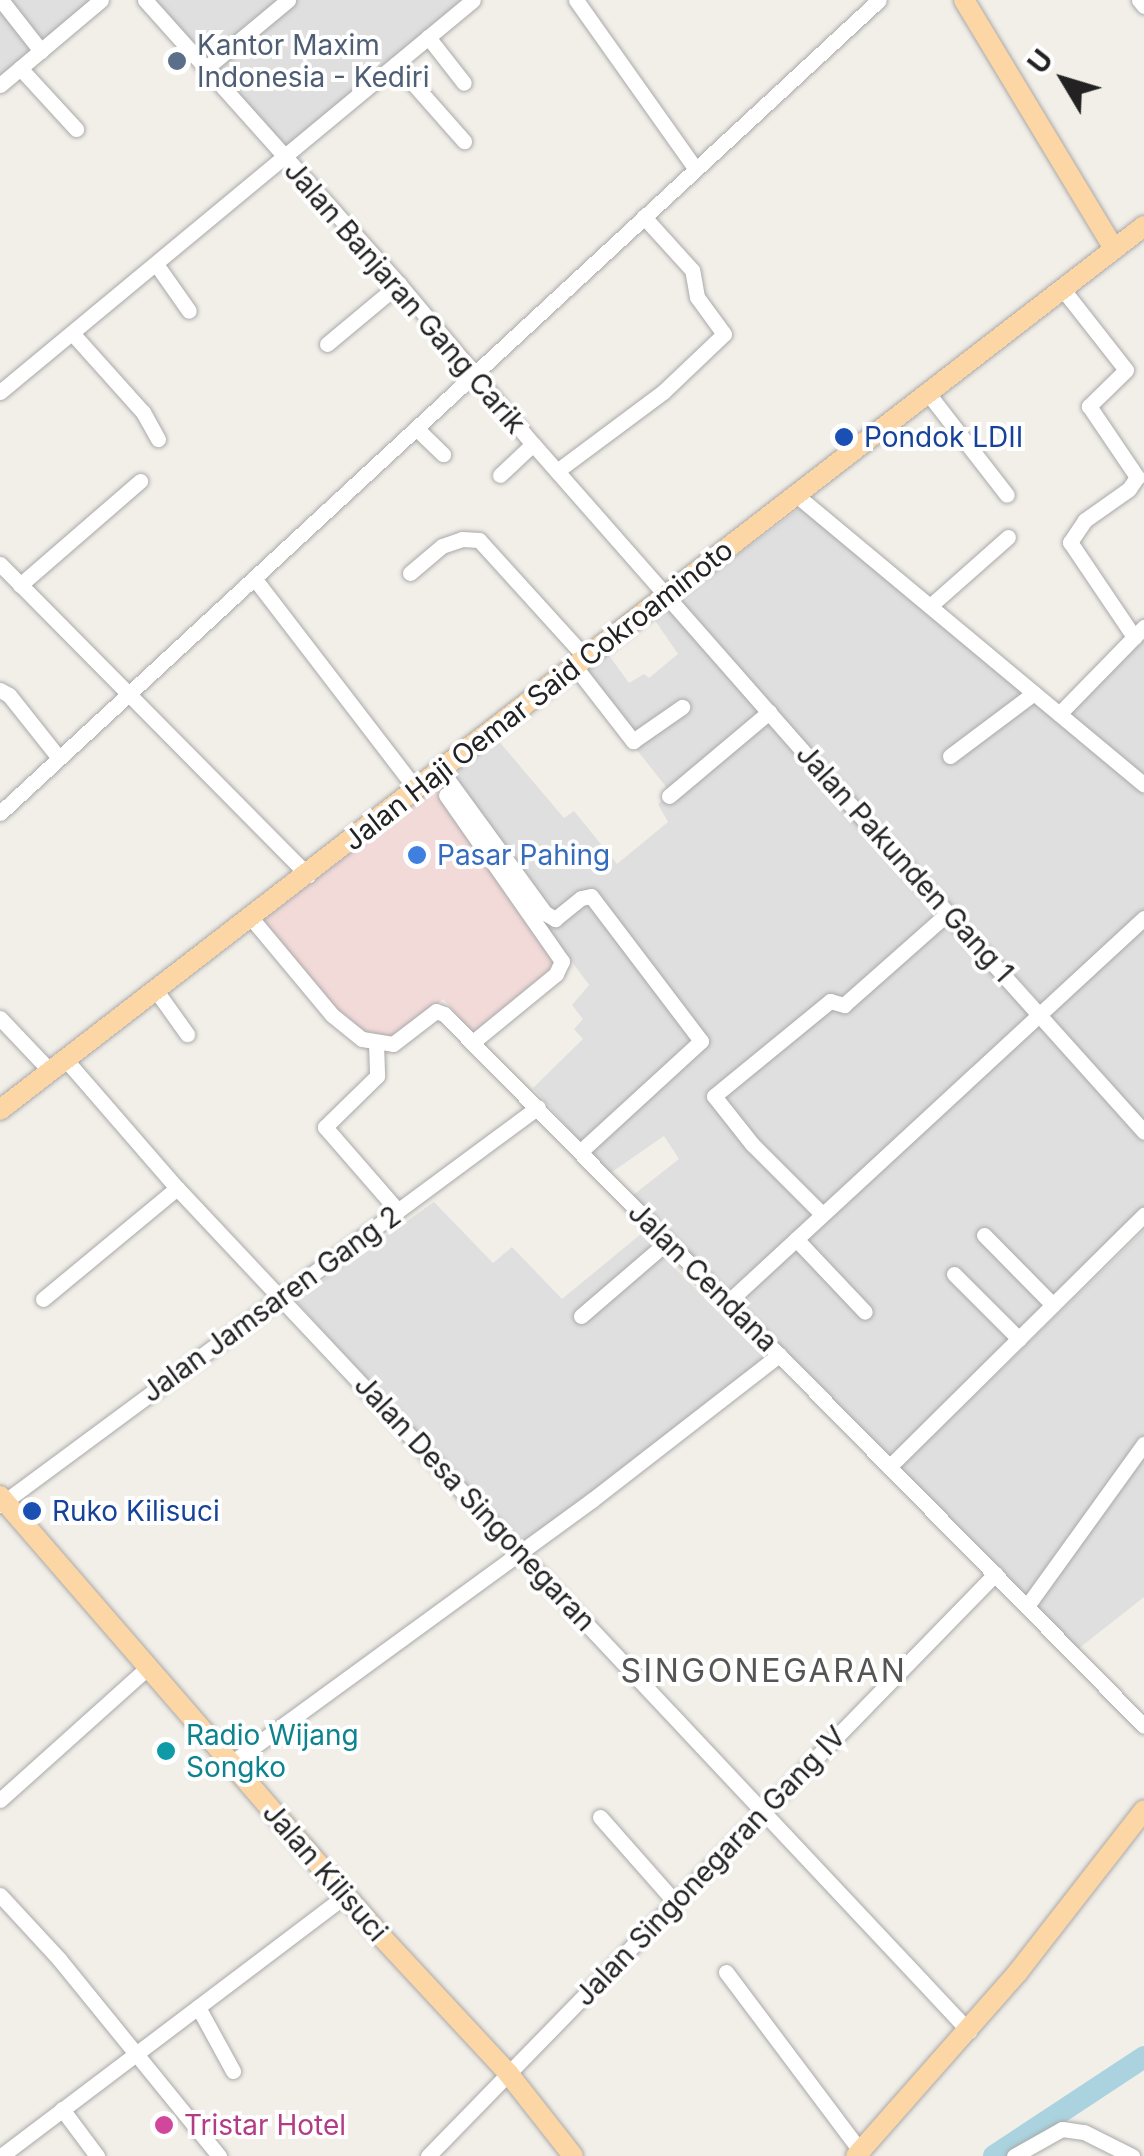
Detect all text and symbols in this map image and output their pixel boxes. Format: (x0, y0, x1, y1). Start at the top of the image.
place label: Kantor Maxim Indonesia - Kediri (197, 28, 429, 94)
north arrow (1014, 30, 1114, 130)
text: U (1021, 43, 1060, 80)
marker: Kantor Maxim Indonesia - Kediri (166, 50, 188, 72)
street label: Jalan Banjaran Gang Carik (278, 154, 532, 440)
place label: Pondok LDII (864, 420, 1023, 454)
marker: Pondok LDII (833, 426, 855, 448)
street label: Jalan Haji Oemar Said Cokroaminoto (337, 533, 739, 857)
street label: Jalan Pakunden Gang 1 (789, 737, 1021, 989)
place label: Pasar Pahing (437, 838, 610, 872)
marker: Pasar Pahing (406, 844, 428, 866)
street label: Jalan Cendana (621, 1195, 785, 1359)
street label: Jalan Jamsaren Gang 2 (135, 1199, 407, 1409)
street label: Jalan Desa Singonegaran (348, 1368, 602, 1638)
place label: Ruko Kilisuci (52, 1494, 220, 1528)
marker: Ruko Kilisuci (21, 1500, 43, 1522)
district label: SINGONEGARAN (621, 1652, 907, 1690)
place label: Radio Wijang Songko (186, 1718, 359, 1784)
street label: Jalan Singonegaran Gang IV (568, 1719, 852, 2013)
marker: Radio Wijang Songko (155, 1740, 177, 1762)
street label: Jalan Kilisuci (256, 1796, 394, 1948)
place label: Tristar Hotel (184, 2108, 346, 2142)
marker: Tristar Hotel (153, 2114, 175, 2136)

